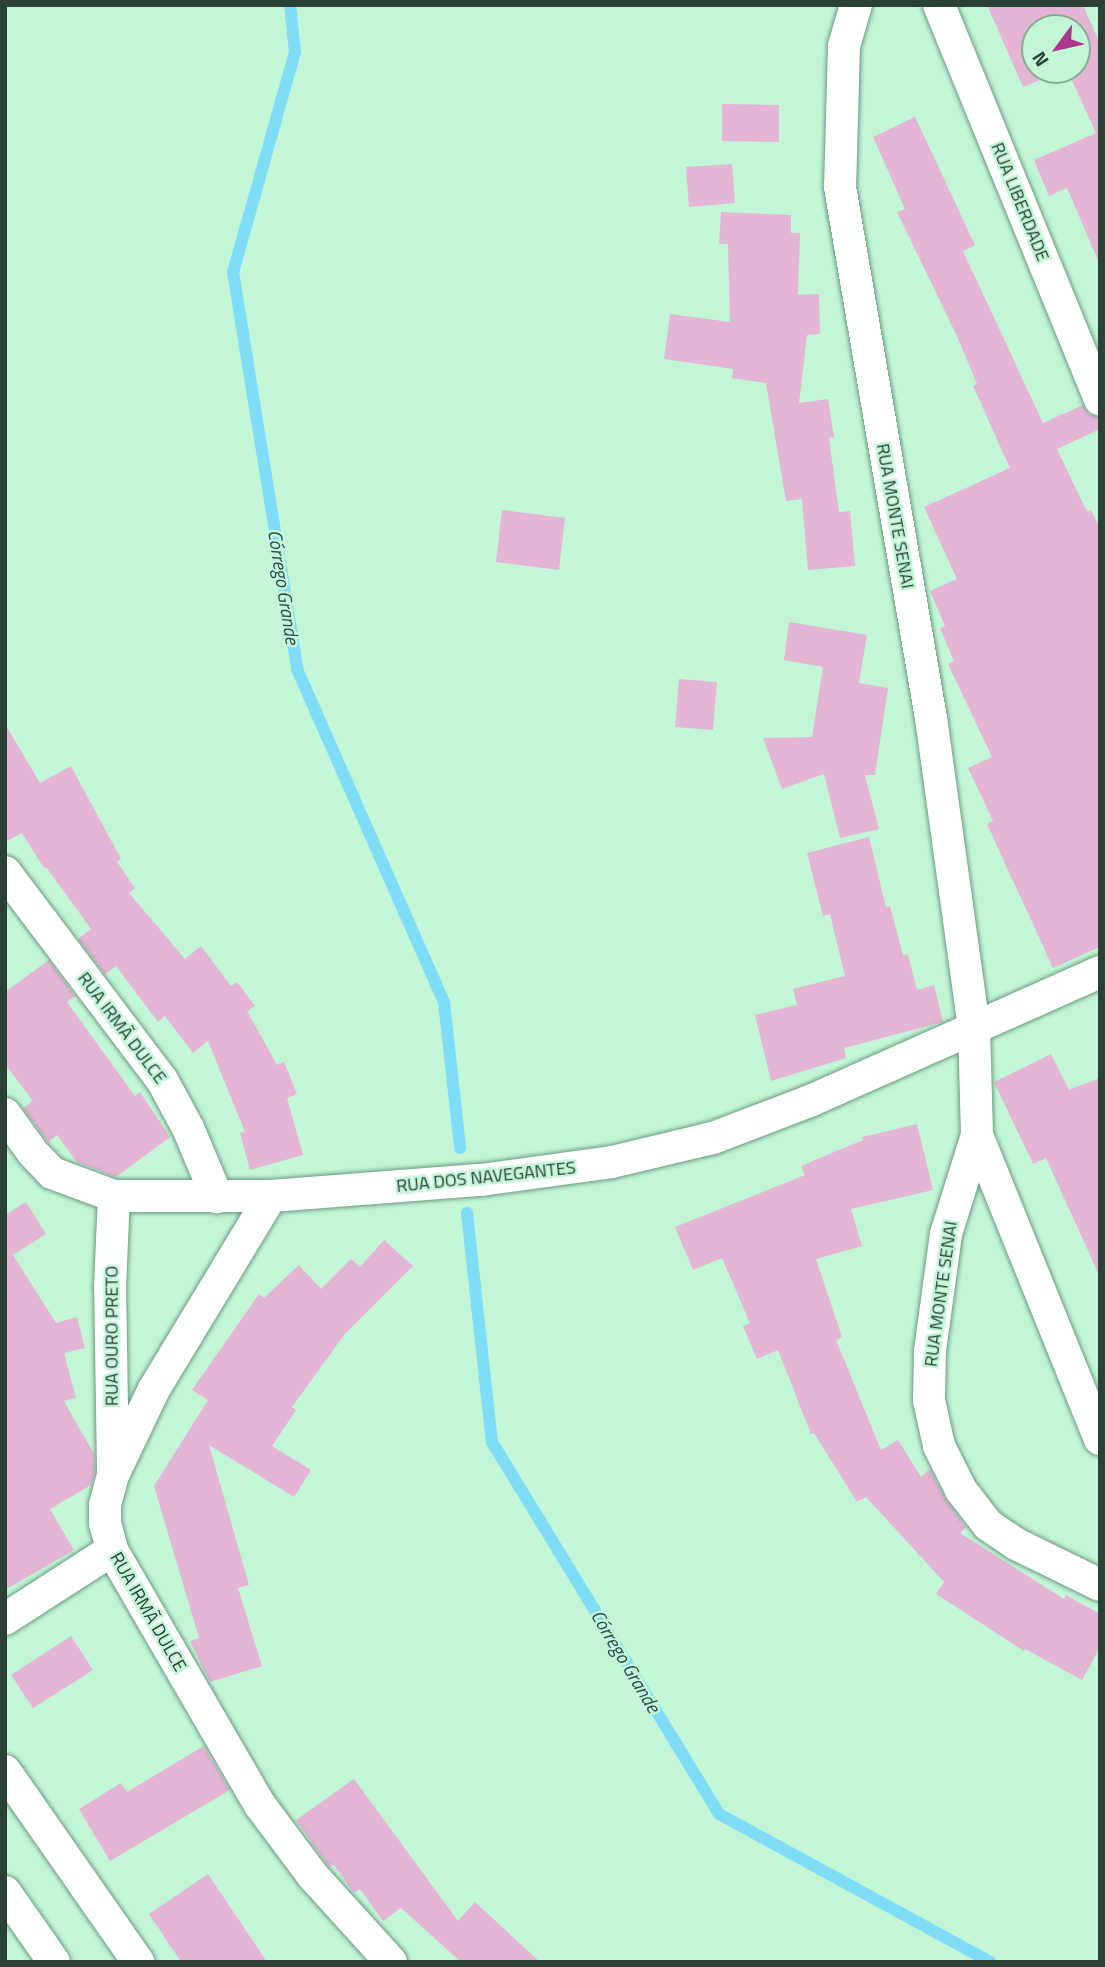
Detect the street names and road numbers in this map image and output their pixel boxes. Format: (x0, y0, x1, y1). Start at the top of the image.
street label: RUA LIBERDADE (986, 140, 1054, 264)
street label: RUA MONTE SENAI (872, 442, 918, 590)
street label: RUA IRMÃ DULCE (73, 968, 171, 1088)
street label: RUA DOS NAVEGANTES (395, 1157, 577, 1197)
street label: RUA MONTE SENAI (920, 1220, 962, 1368)
street label: RUA OURO PRETO (101, 1266, 123, 1406)
street label: RUA IRMÃ DULCE (105, 1549, 191, 1675)

